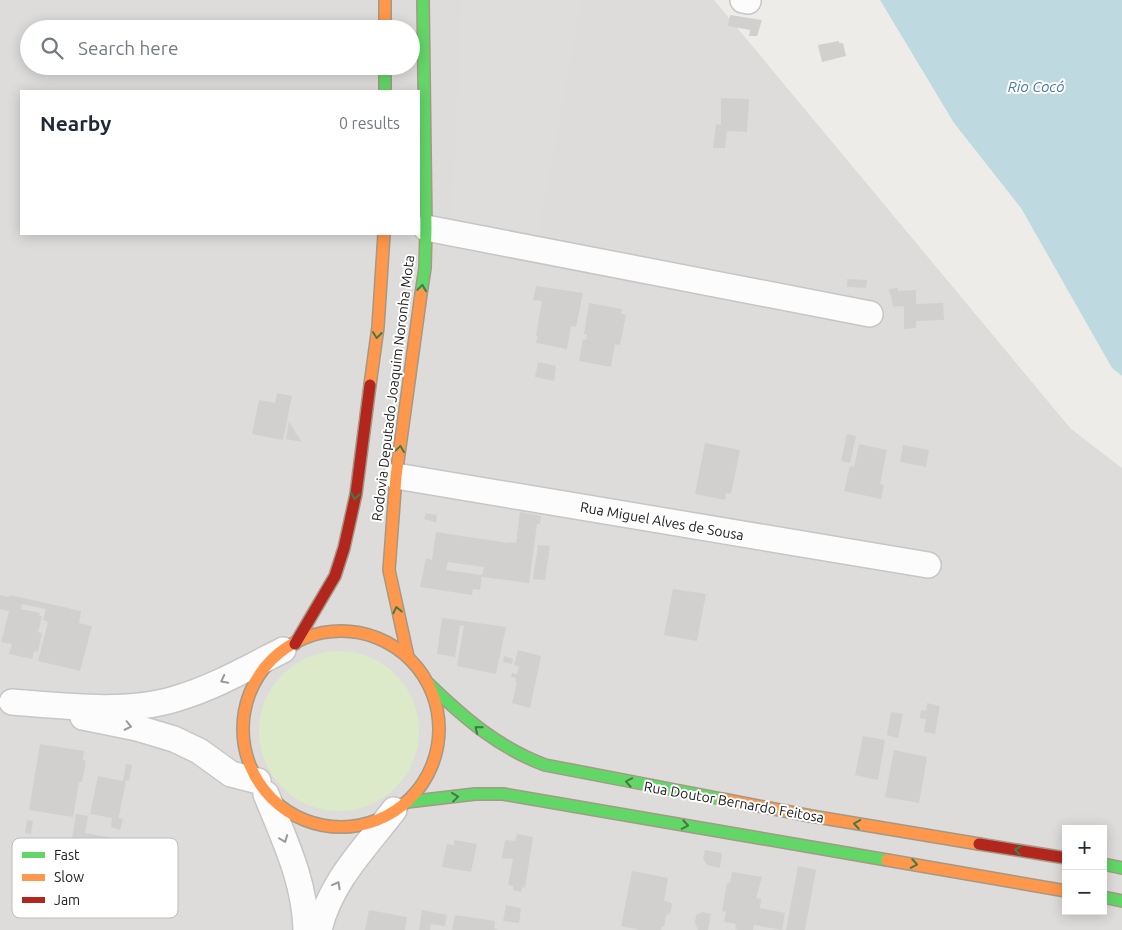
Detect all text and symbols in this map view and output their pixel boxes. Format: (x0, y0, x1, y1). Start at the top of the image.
search box (20, 20, 420, 75)
icon: search (38, 34, 66, 62)
text: Search here (78, 37, 178, 59)
water label: Rio Cocó (1008, 78, 1064, 95)
text: Nearby (40, 111, 111, 135)
text: 0 results (339, 114, 400, 132)
street label: Rodovia Deputado Joaquim Noronha Mota (369, 254, 417, 522)
one-way arrow (416, 283, 427, 291)
one-way arrow (372, 331, 383, 339)
one-way arrow (394, 444, 405, 452)
one-way arrow (351, 491, 361, 500)
street label: Rua Miguel Alves de Sousa (579, 499, 745, 543)
one-way arrow (392, 605, 403, 614)
one-way arrow (220, 674, 229, 684)
one-way arrow (124, 721, 133, 731)
one-way arrow (474, 725, 483, 734)
one-way arrow (624, 777, 633, 788)
street label: Rua Doutor Bernardo Feitosa (643, 778, 825, 826)
one-way arrow (451, 792, 459, 803)
one-way arrow (680, 819, 689, 829)
one-way arrow (853, 819, 862, 829)
map controls (1062, 825, 1107, 915)
button: + (1062, 825, 1107, 870)
one-way arrow (278, 835, 288, 843)
legend (12, 838, 178, 918)
one-way arrow (1013, 846, 1022, 856)
text: Fast (54, 847, 80, 863)
one-way arrow (909, 859, 918, 869)
text: Slow (54, 869, 84, 885)
button: − (1062, 870, 1107, 915)
one-way arrow (331, 881, 341, 890)
text: Jam (54, 892, 80, 908)

